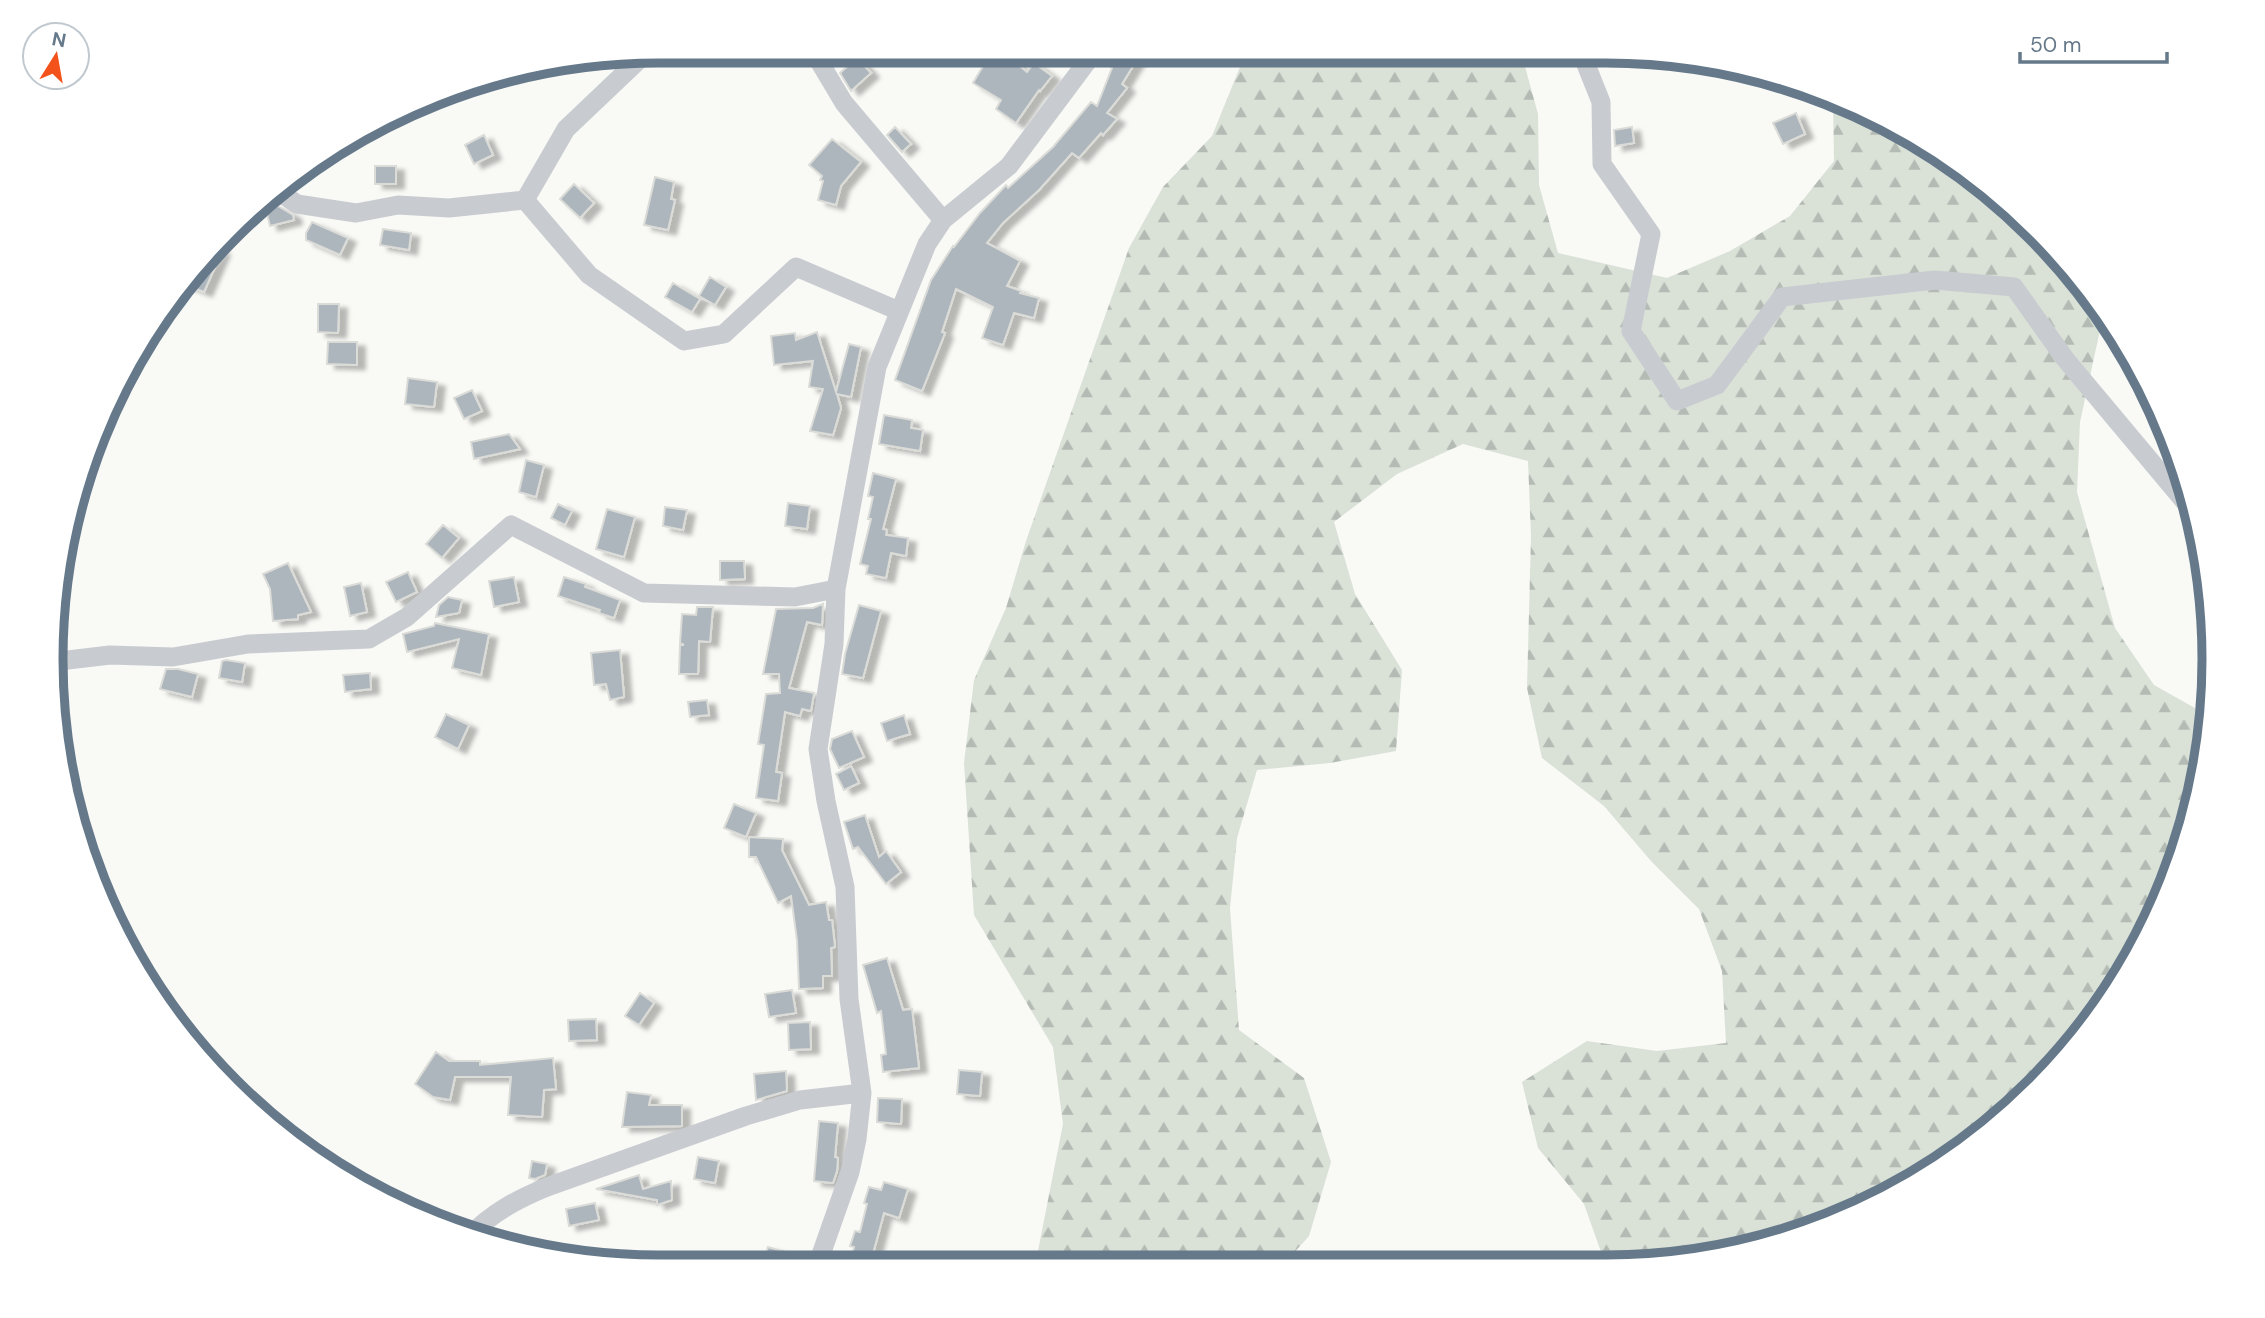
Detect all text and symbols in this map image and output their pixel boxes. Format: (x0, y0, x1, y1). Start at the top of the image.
north arrow (21, 21, 91, 91)
scale bar (2020, 21, 2167, 65)
text: N (50, 26, 68, 53)
text: 50 m (2030, 31, 2081, 59)

